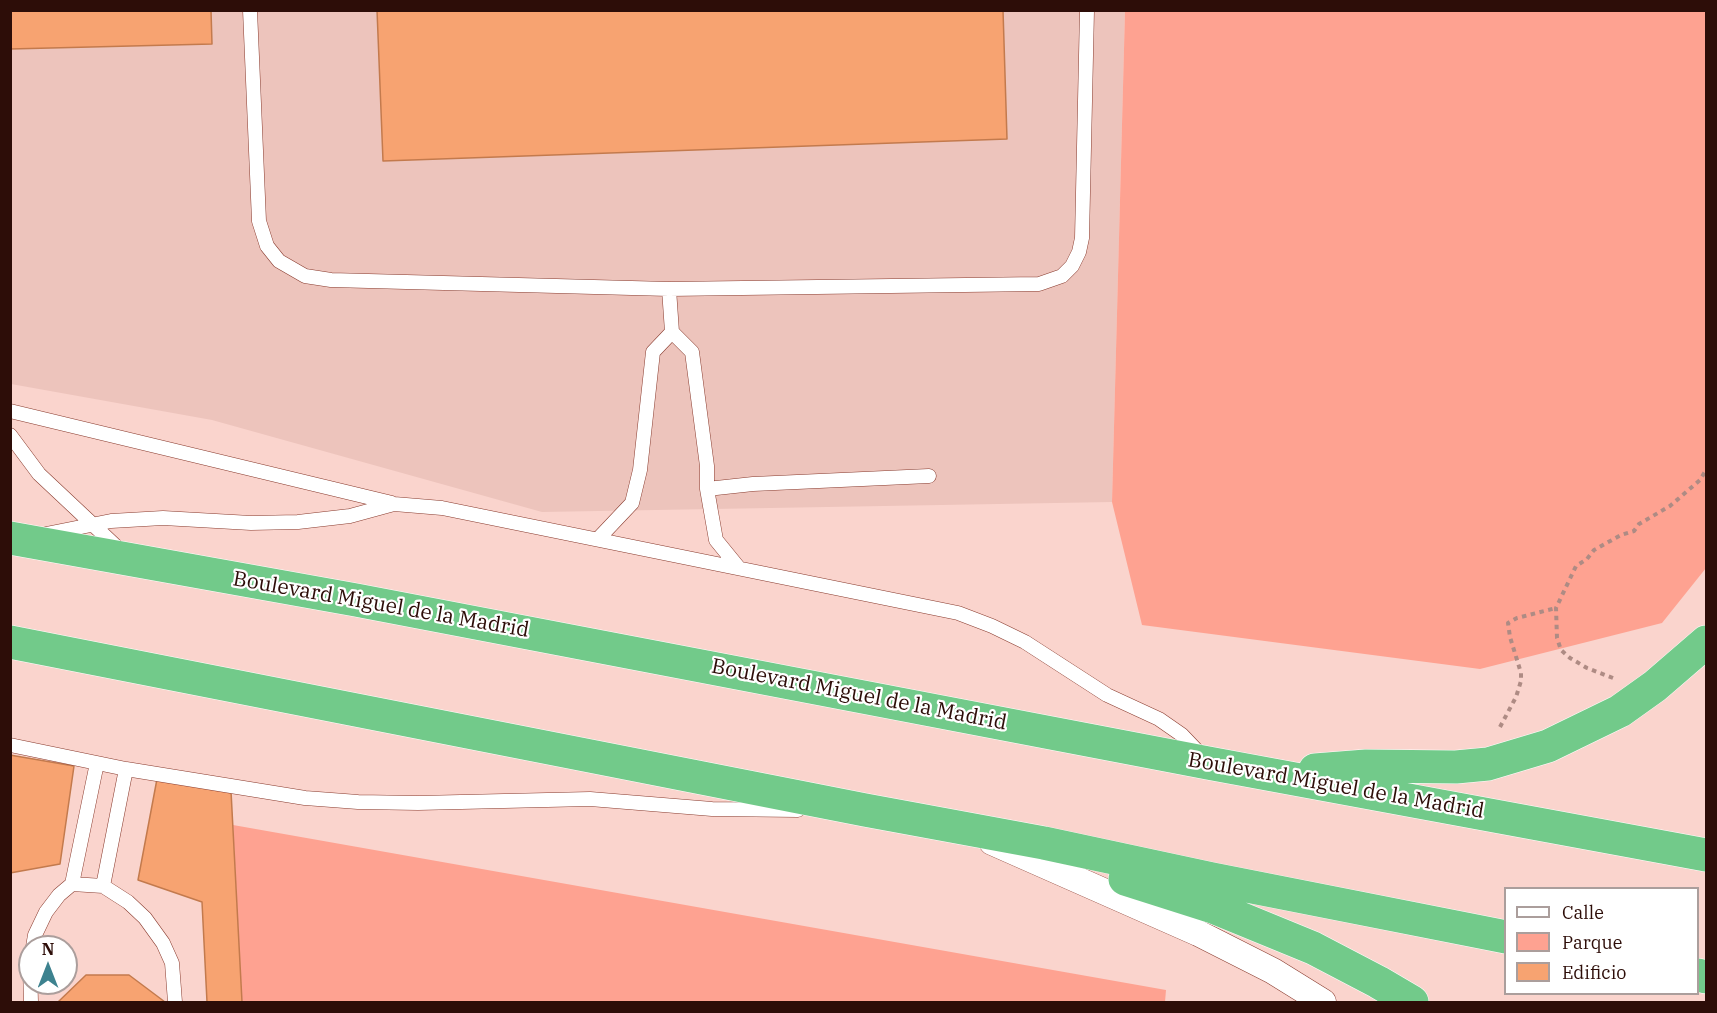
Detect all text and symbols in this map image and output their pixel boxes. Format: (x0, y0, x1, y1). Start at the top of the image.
street label: Boulevard Miguel de la Madrid (231, 567, 531, 643)
street label: Boulevard Miguel de la Madrid (709, 654, 1009, 736)
street label: Boulevard Miguel de la Madrid (1186, 748, 1486, 824)
legend (1504, 887, 1699, 995)
text: Calle (1562, 901, 1604, 924)
text: Parque (1562, 931, 1622, 954)
north arrow (18, 935, 78, 995)
text: N (42, 939, 54, 959)
text: Edificio (1562, 961, 1626, 984)

